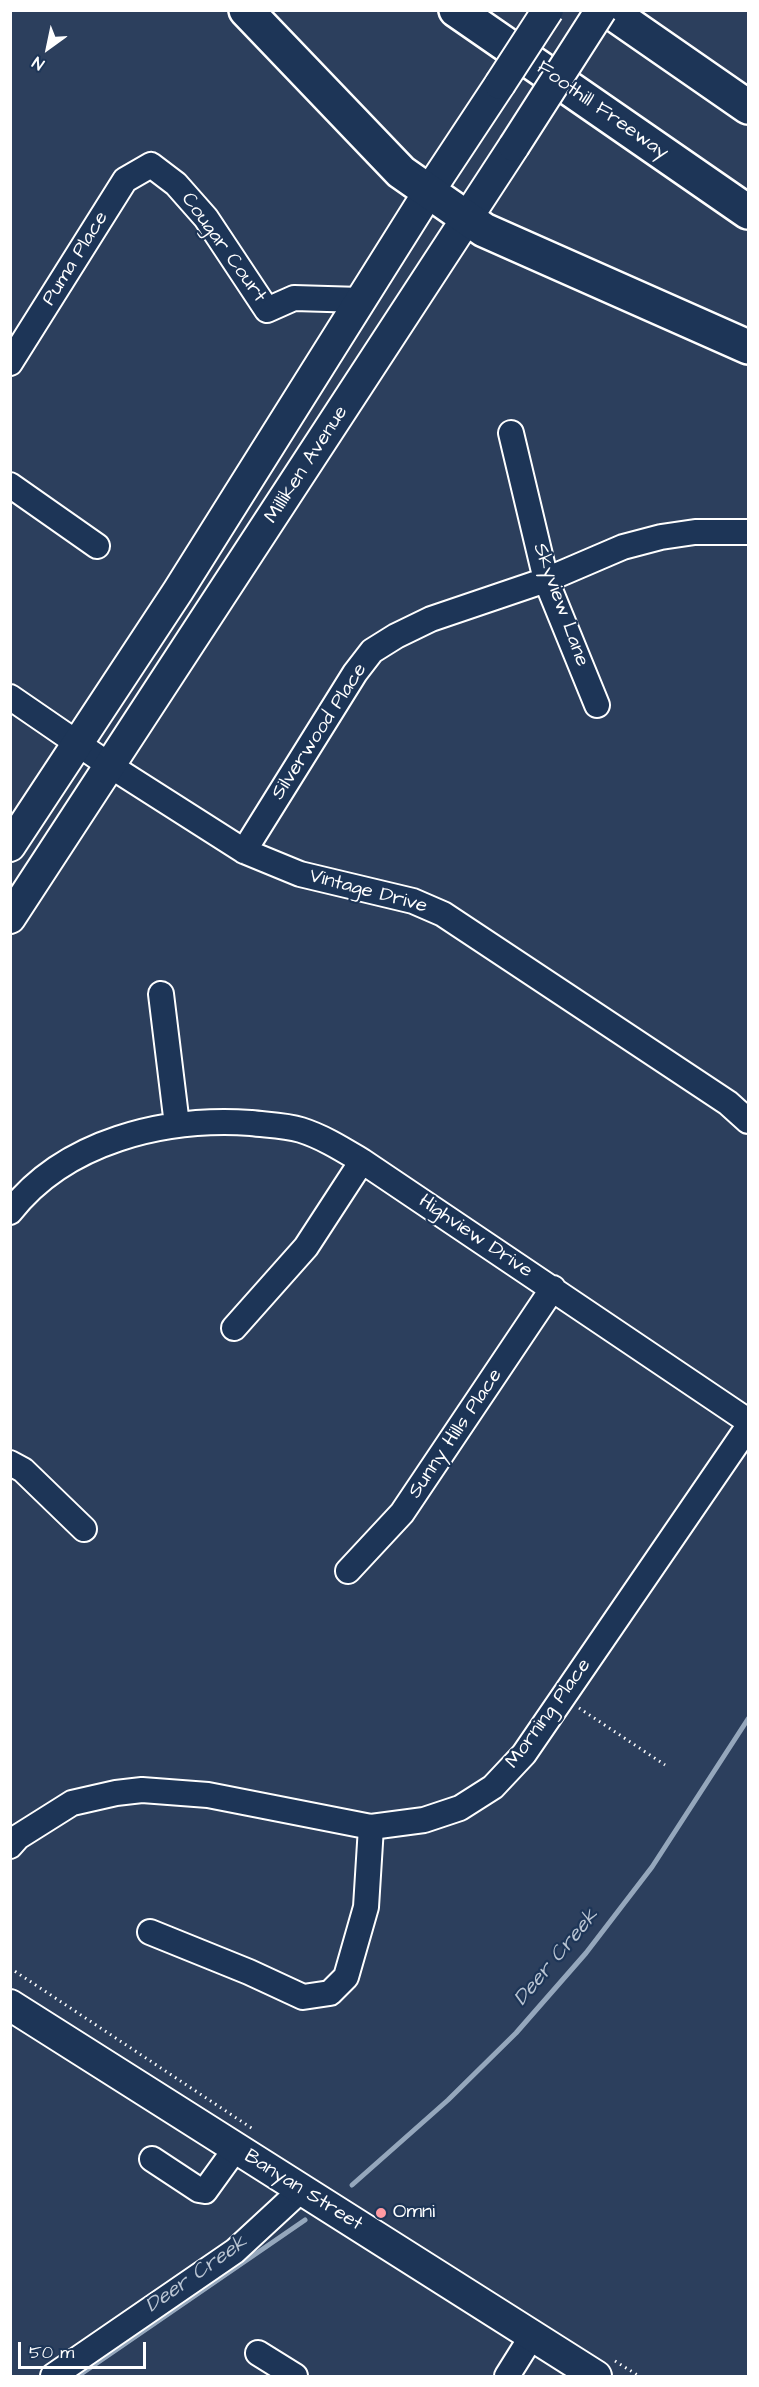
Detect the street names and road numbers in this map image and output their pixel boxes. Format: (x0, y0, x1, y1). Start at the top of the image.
street label: Foothill Freeway (531, 57, 673, 165)
street label: Cougar Court (175, 188, 271, 308)
street label: Puma Place (38, 208, 114, 310)
street label: Milliken Avenue (260, 402, 354, 528)
street label: Skyview Lane (527, 540, 593, 670)
street label: Silverwood Place (267, 659, 373, 805)
street label: Vintage Drive (306, 865, 430, 919)
street label: Highview Drive (414, 1190, 536, 1284)
street label: Sunny Hills Place (404, 1365, 508, 1503)
street label: Morning Place (501, 1654, 597, 1774)
street label: Banyan Street (239, 2145, 367, 2237)

